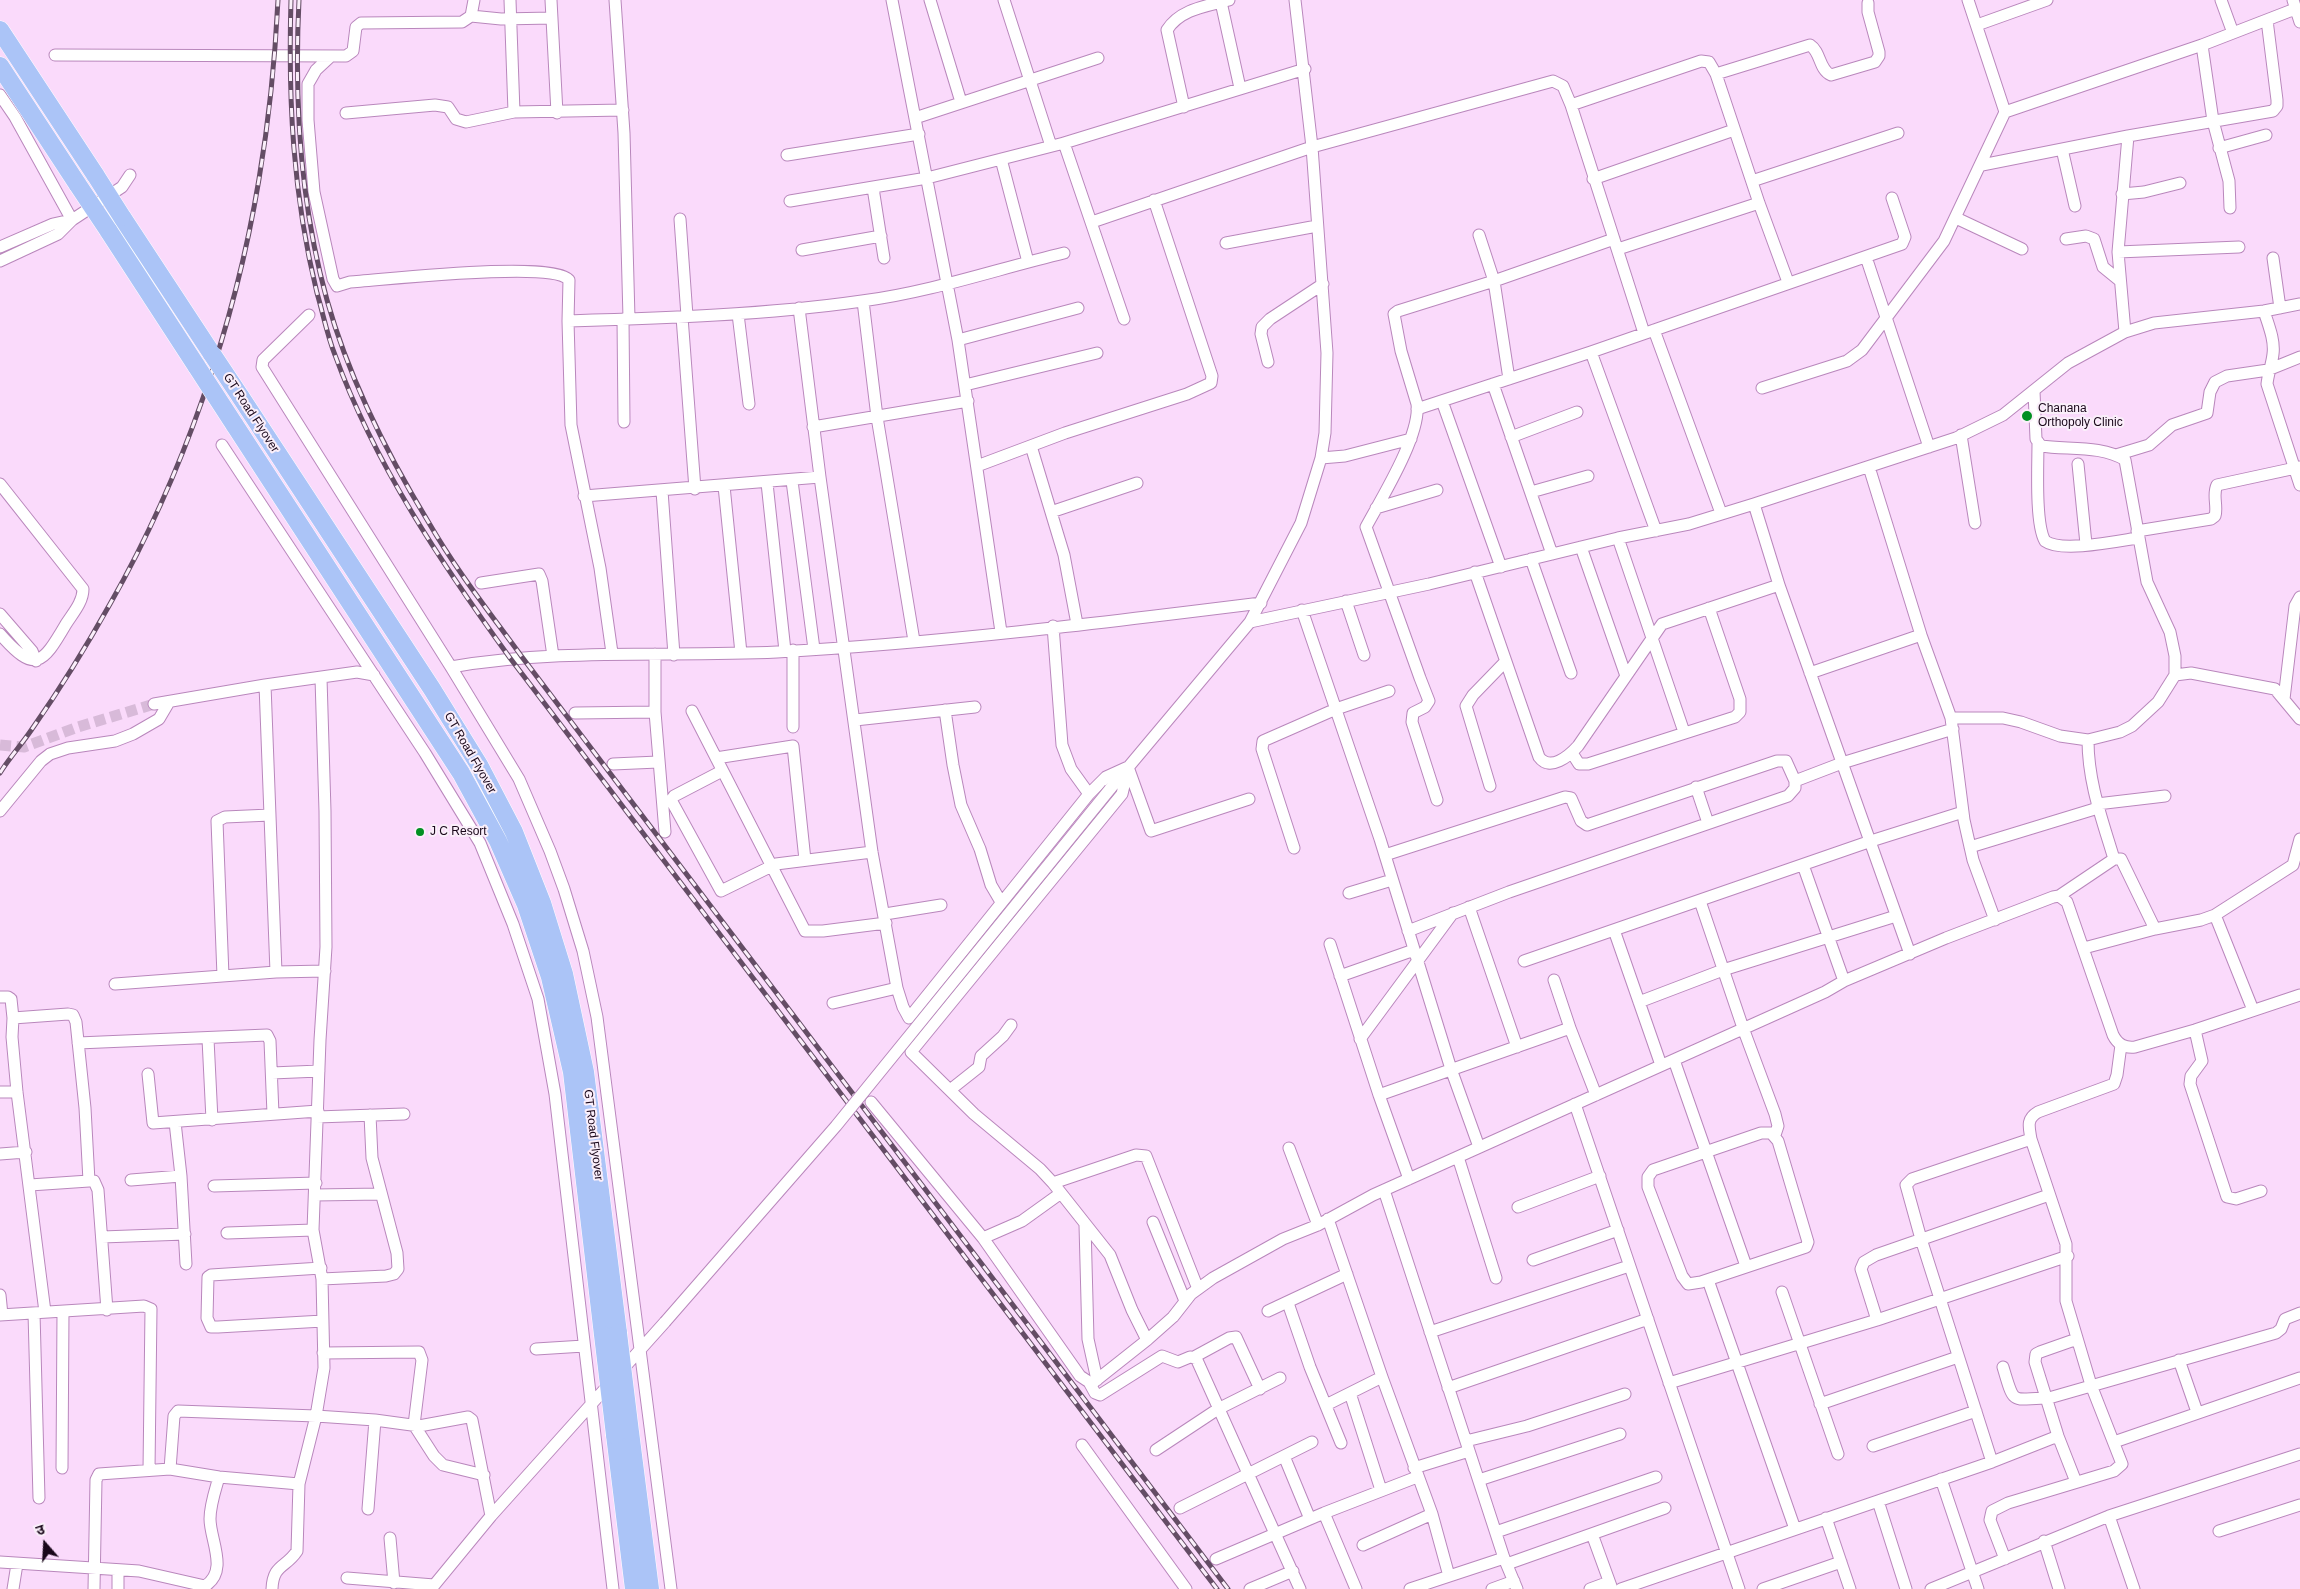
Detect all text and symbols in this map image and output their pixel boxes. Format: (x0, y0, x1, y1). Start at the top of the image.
street label: GT Road Flyover (220, 371, 282, 455)
place label: Chanana Orthopoly Clinic (2038, 402, 2123, 430)
marker: Chanana Orthopoly Clinic (2020, 409, 2034, 423)
street label: GT Road Flyover (441, 710, 499, 796)
place label: J C Resort (430, 825, 487, 839)
marker: J C Resort (414, 826, 426, 838)
street label: GT Road Flyover (580, 1089, 606, 1181)
north arrow (20, 1519, 70, 1569)
text: उ (34, 1521, 47, 1539)

